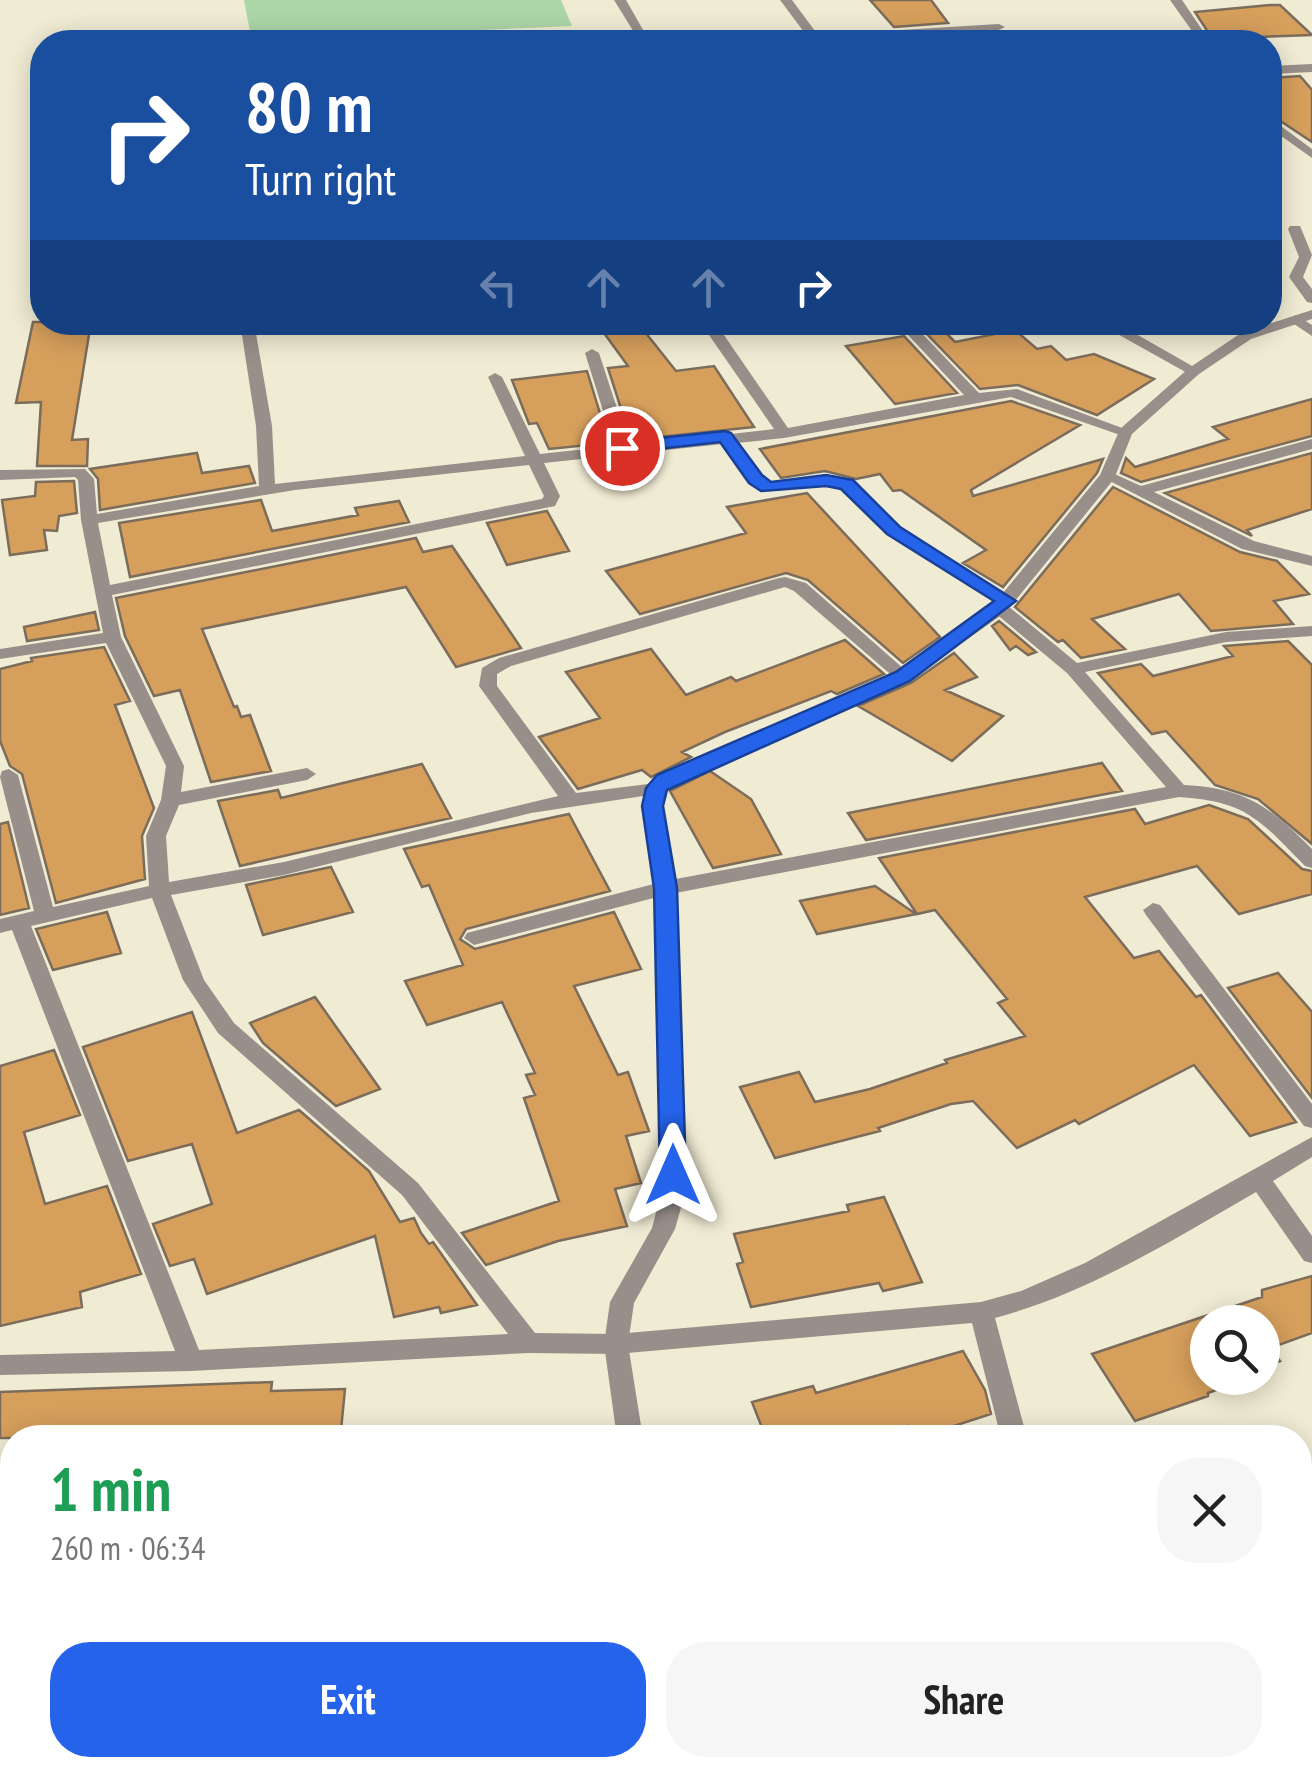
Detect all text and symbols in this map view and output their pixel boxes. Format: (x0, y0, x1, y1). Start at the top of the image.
text: 80 m (245, 61, 373, 151)
icon: right (80, 70, 210, 200)
text: Turn right (245, 149, 396, 207)
icon: left (471, 260, 526, 315)
icon: ahead (576, 260, 631, 315)
icon: ahead (681, 260, 736, 315)
icon: right (786, 260, 841, 315)
pin (580, 406, 665, 491)
icon: arrive (595, 421, 650, 476)
position arrow (621, 1123, 725, 1227)
map controls (1190, 1305, 1280, 1395)
button: search (1190, 1305, 1280, 1395)
text: 1 min (50, 1450, 171, 1528)
button: close (1157, 1458, 1262, 1563)
text: 260 m · 06:34 (50, 1527, 205, 1569)
button: Exit (50, 1642, 646, 1757)
button: Share (666, 1642, 1262, 1757)

